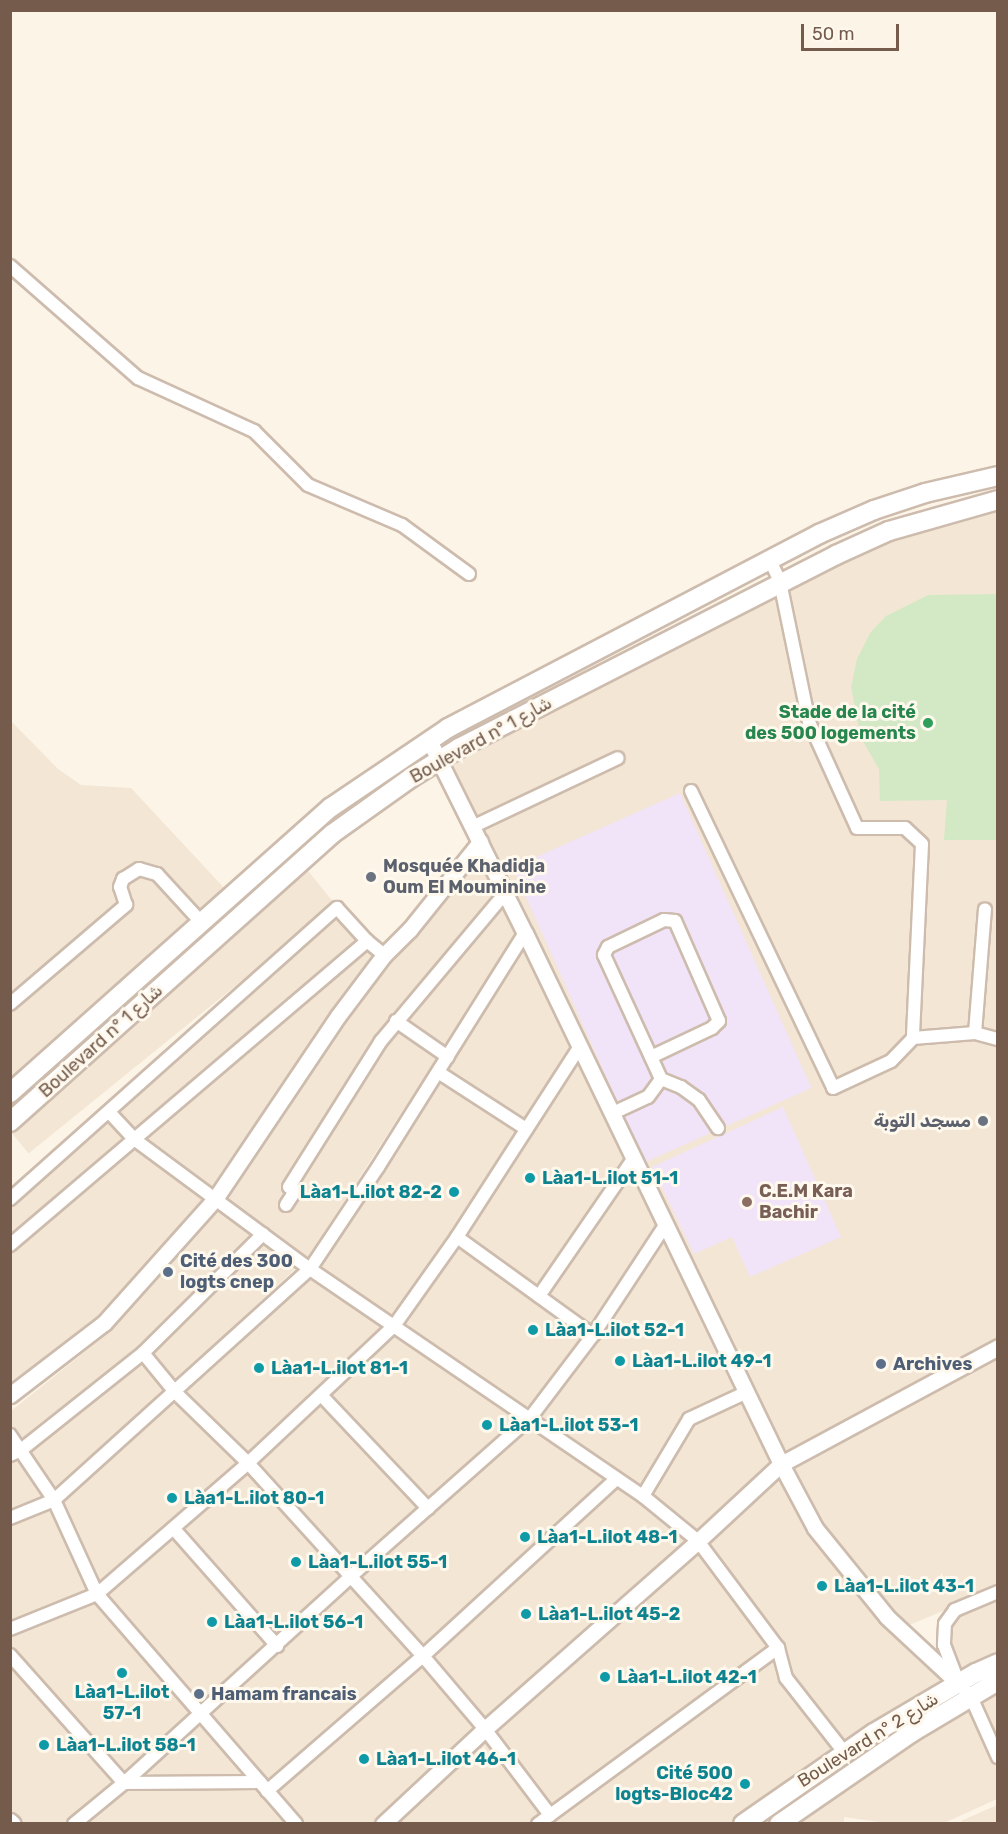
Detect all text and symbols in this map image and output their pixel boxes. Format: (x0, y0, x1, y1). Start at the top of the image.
scale bar (804, 12, 902, 50)
text: 50 m (812, 23, 855, 45)
street label: Boulevard n° شارع 1 (406, 692, 556, 788)
place label: Stade de la cité des 500 logements (745, 702, 916, 744)
marker: Stade de la cité des 500 logements (921, 716, 935, 730)
place label: Mosquée Khadidja Oum El Mouminine (383, 856, 546, 898)
marker: Mosquée Khadidja Oum El Mouminine (364, 870, 378, 884)
street label: Boulevard n° شارع 1 (35, 980, 167, 1102)
place label: مسجد التوبة (874, 1110, 971, 1132)
marker: مسجد التوبة (976, 1114, 990, 1128)
place label: Làa1-L.ilot 51-1 (542, 1167, 678, 1189)
marker: Làa1-L.ilot 51-1 (523, 1171, 537, 1185)
place label: Làa1-L.ilot 82-2 (300, 1181, 442, 1203)
place label: C.E.M Kara Bachir (759, 1181, 853, 1224)
marker: Làa1-L.ilot 82-2 (447, 1185, 461, 1199)
marker: C.E.M Kara Bachir (740, 1195, 754, 1209)
place label: Cité des 300 logts cnep (180, 1251, 293, 1294)
marker: Cité des 300 logts cnep (161, 1265, 175, 1279)
place label: Làa1-L.ilot 52-1 (545, 1319, 684, 1341)
marker: Làa1-L.ilot 52-1 (526, 1323, 540, 1337)
place label: Làa1-L.ilot 49-1 (632, 1350, 772, 1372)
place label: Archives (893, 1353, 972, 1375)
marker: Làa1-L.ilot 49-1 (613, 1354, 627, 1368)
place label: Làa1-L.ilot 81-1 (271, 1357, 408, 1379)
marker: Archives (874, 1357, 888, 1371)
marker: Làa1-L.ilot 81-1 (252, 1361, 266, 1375)
place label: Làa1-L.ilot 53-1 (499, 1414, 638, 1436)
marker: Làa1-L.ilot 53-1 (480, 1418, 494, 1432)
place label: Làa1-L.ilot 80-1 (184, 1487, 324, 1509)
marker: Làa1-L.ilot 80-1 (165, 1491, 179, 1505)
place label: Làa1-L.ilot 48-1 (537, 1526, 677, 1548)
marker: Làa1-L.ilot 48-1 (518, 1530, 532, 1544)
place label: Làa1-L.ilot 55-1 (308, 1551, 447, 1573)
marker: Làa1-L.ilot 55-1 (289, 1555, 303, 1569)
place label: Làa1-L.ilot 43-1 (834, 1575, 974, 1597)
marker: Làa1-L.ilot 43-1 (815, 1579, 829, 1593)
place label: Làa1-L.ilot 45-2 (538, 1603, 681, 1625)
marker: Làa1-L.ilot 45-2 (519, 1607, 533, 1621)
place label: Làa1-L.ilot 56-1 (224, 1611, 363, 1633)
marker: Làa1-L.ilot 56-1 (205, 1615, 219, 1629)
marker: Làa1-L.ilot 57-1 (115, 1666, 129, 1680)
place label: Làa1-L.ilot 42-1 (617, 1666, 757, 1688)
marker: Làa1-L.ilot 42-1 (598, 1670, 612, 1684)
place label: Làa1-L.ilot 57-1 (75, 1682, 169, 1724)
place label: Hamam francais (211, 1683, 357, 1705)
marker: Hamam francais (192, 1687, 206, 1701)
street label: Boulevard n° شارع 2 (794, 1688, 942, 1792)
place label: Làa1-L.ilot 58-1 (56, 1734, 196, 1756)
marker: Làa1-L.ilot 58-1 (37, 1738, 51, 1752)
place label: Làa1-L.ilot 46-1 (376, 1748, 516, 1770)
marker: Làa1-L.ilot 46-1 (357, 1752, 371, 1766)
place label: Cité 500 logts-Bloc42 (615, 1763, 733, 1806)
marker: Cité 500 logts-Bloc42 (738, 1777, 752, 1791)

